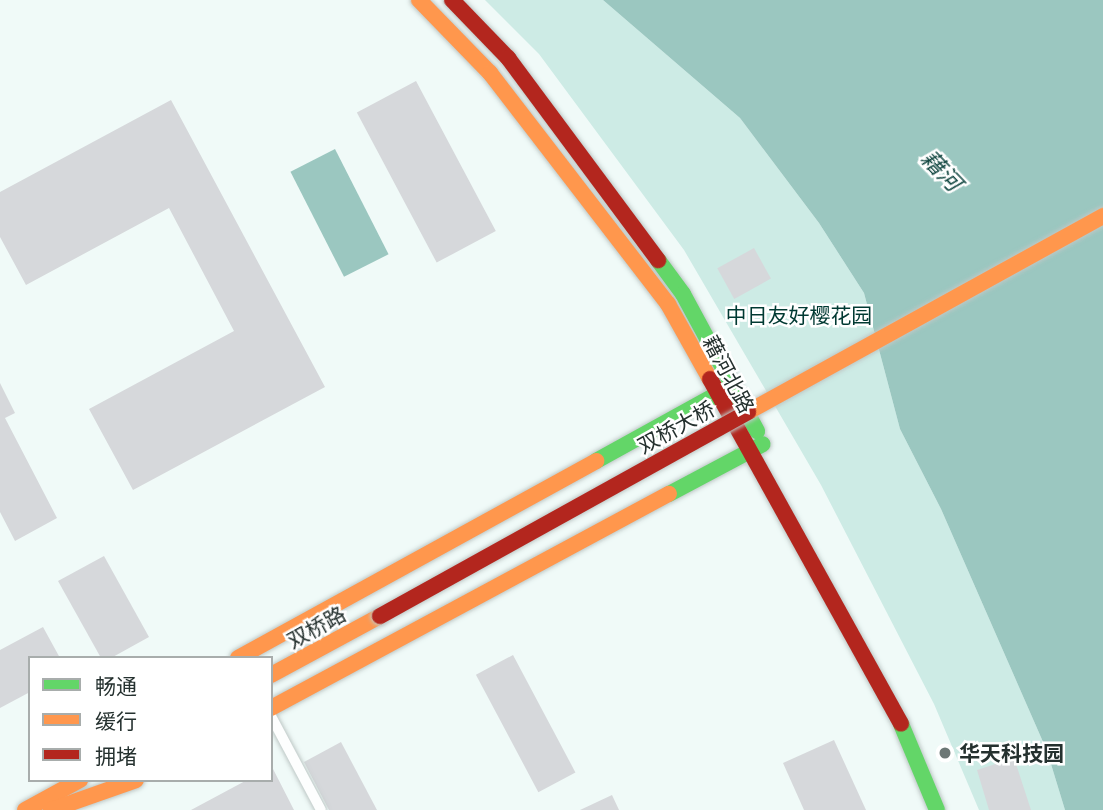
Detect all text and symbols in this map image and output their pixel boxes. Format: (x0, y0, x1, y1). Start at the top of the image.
water label: 藉河 (916, 144, 968, 196)
park label: 中日友好樱花园 (726, 302, 872, 328)
street label: 藉河北路 (698, 331, 760, 417)
street label: 双桥大桥 (633, 396, 719, 458)
street label: 双桥路 (282, 601, 350, 653)
legend (28, 656, 273, 782)
text: 畅通 (95, 673, 137, 698)
text: 缓行 (95, 708, 137, 733)
place label: 华天科技园 (959, 740, 1064, 766)
text: 拥堵 (95, 743, 137, 768)
marker: 华天科技园 (937, 745, 953, 761)

